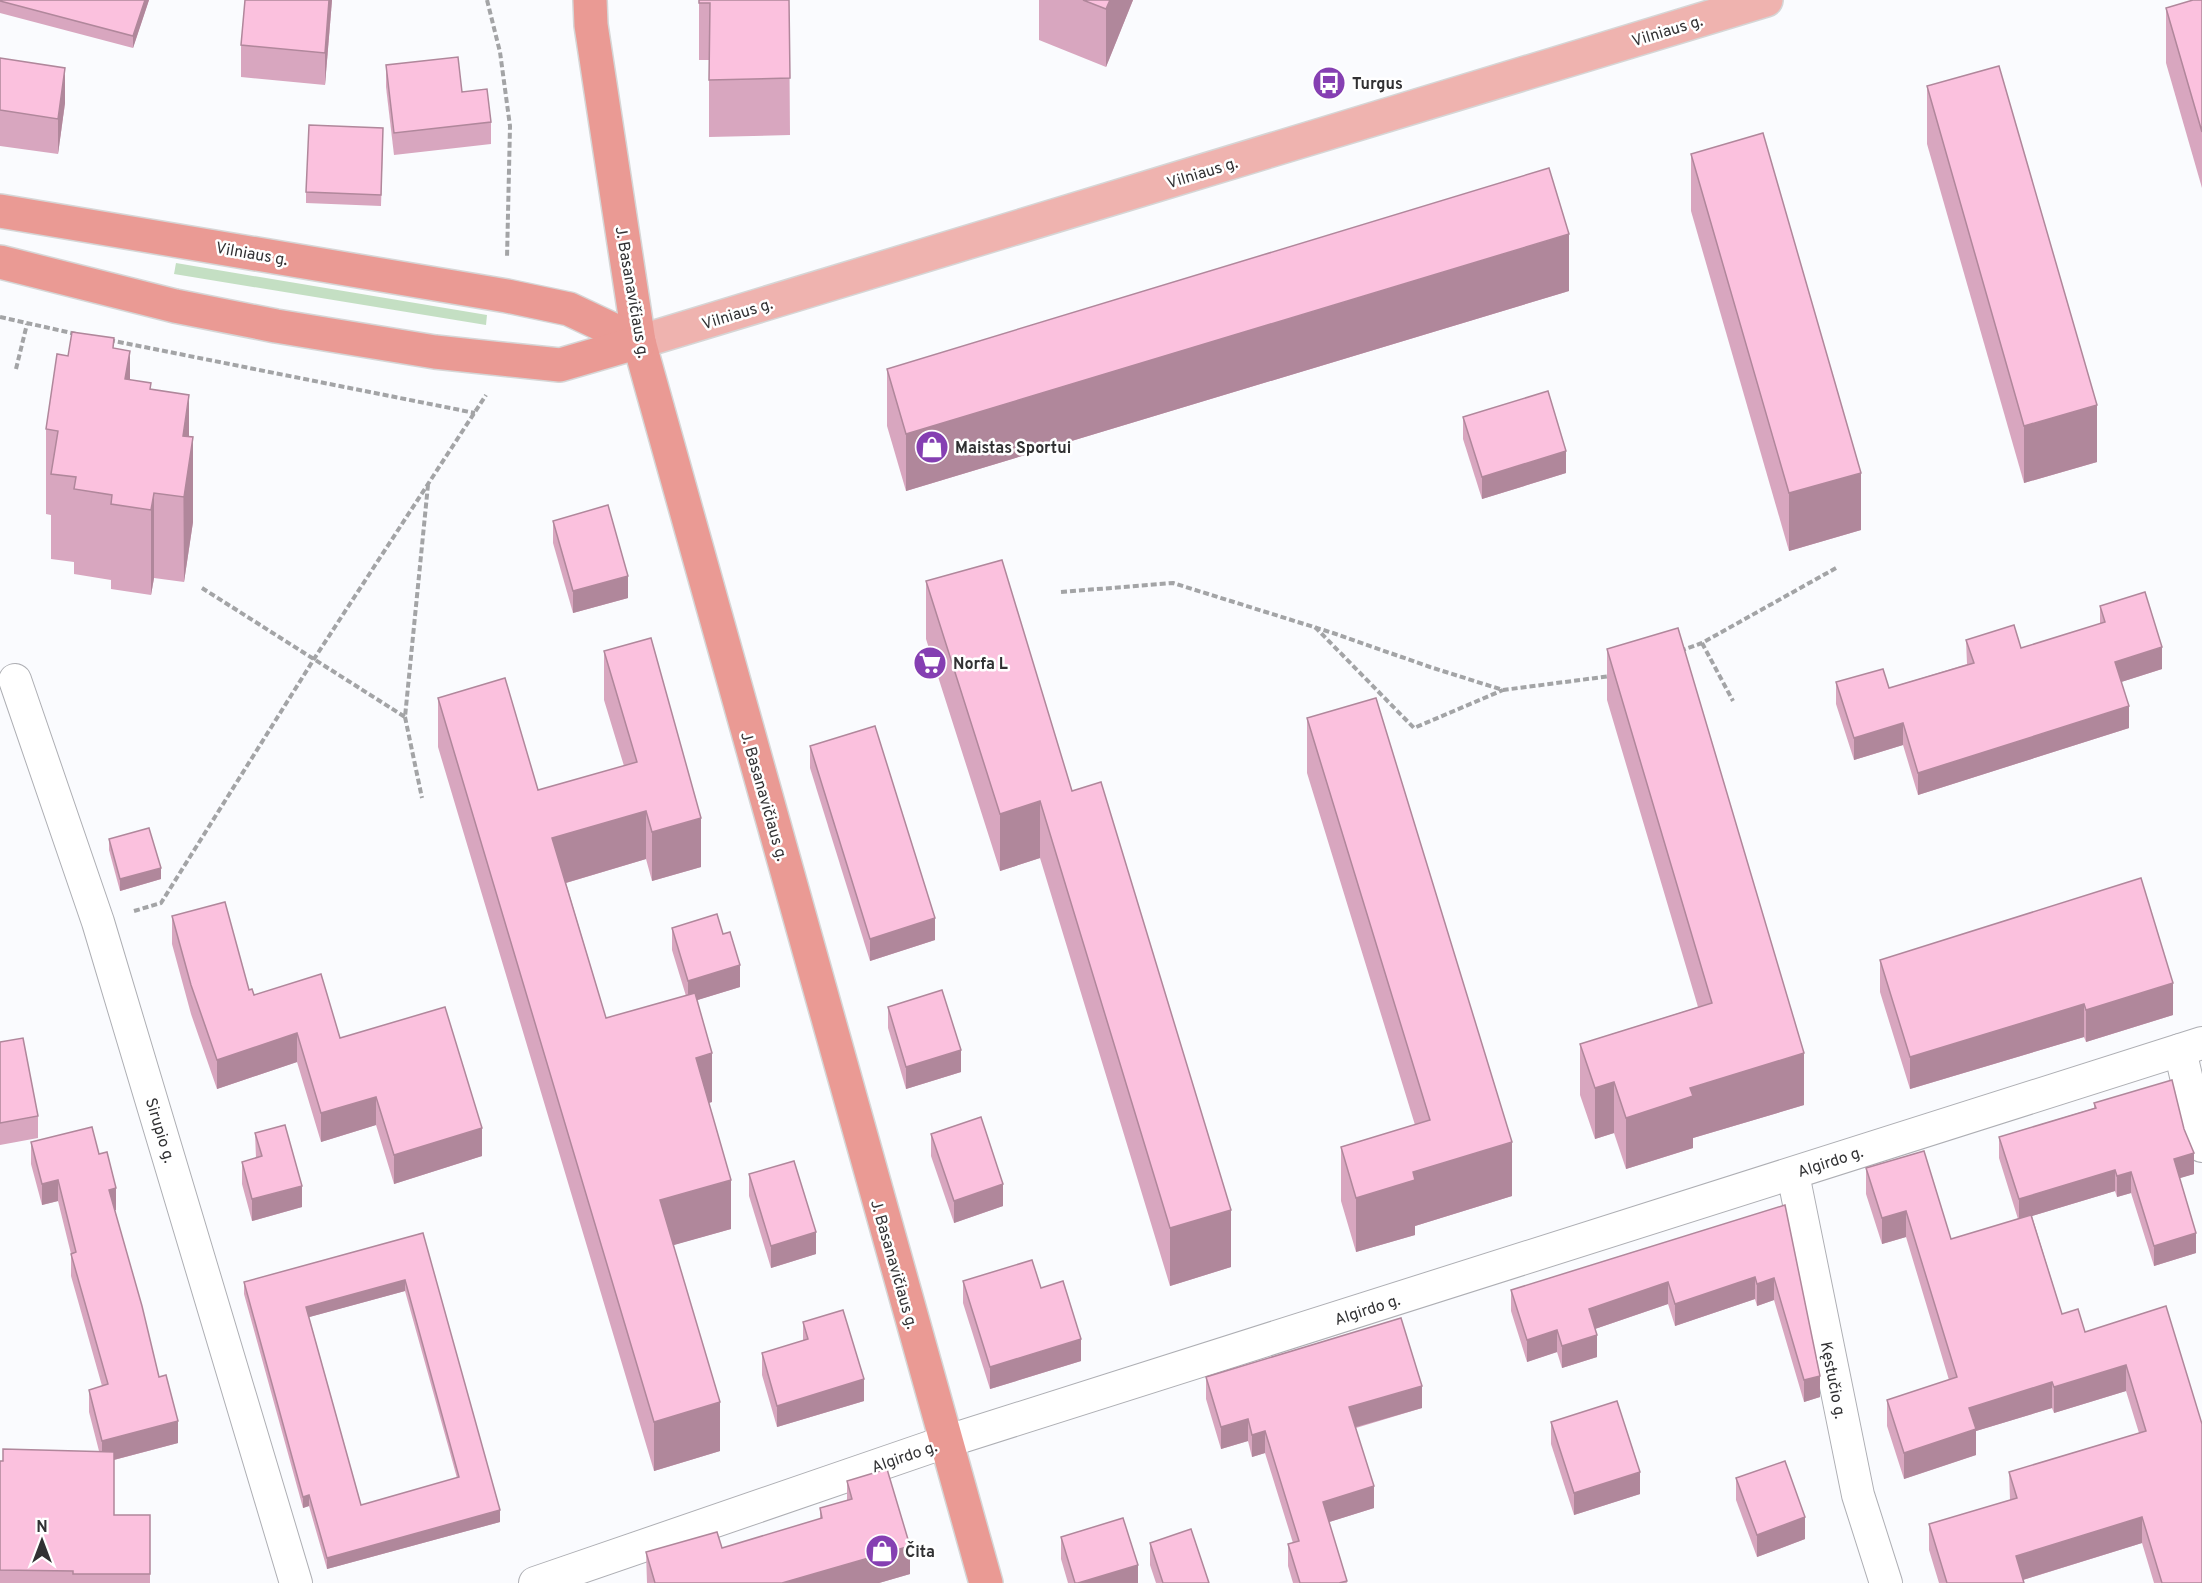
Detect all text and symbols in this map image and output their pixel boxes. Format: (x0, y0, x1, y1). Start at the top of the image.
street label: Vilniaus g. (1630, 12, 1705, 52)
bus stop icon: Turgus (1311, 65, 1347, 101)
place label: Turgus (1352, 75, 1403, 95)
street label: Vilniaus g. (1165, 154, 1240, 194)
street label: J. Basanavičiaus g. (610, 225, 652, 360)
street label: Vilniaus g. (214, 239, 289, 271)
street label: Vilniaus g. (700, 295, 775, 335)
shop icon: Maistas Sportui (914, 429, 950, 465)
place label: Maistas Sportui (955, 439, 1071, 459)
supermarket icon: Norfa L (912, 645, 948, 681)
place label: Norfa L (953, 655, 1008, 675)
street label: J. Basanavičiaus g. (735, 730, 791, 864)
street label: Sirupio g. (140, 1096, 178, 1166)
street label: Algirdo g. (1795, 1143, 1866, 1183)
street label: J. Basanavičiaus g. (865, 1198, 921, 1332)
street label: Algirdo g. (1332, 1291, 1403, 1331)
street label: Kęstučio g. (1815, 1340, 1849, 1421)
street label: Algirdo g. (869, 1437, 940, 1478)
north arrow (12, 1511, 72, 1571)
text: N (36, 1518, 48, 1538)
shop icon: Čita (864, 1533, 900, 1569)
place label: Čita (905, 1541, 935, 1563)

